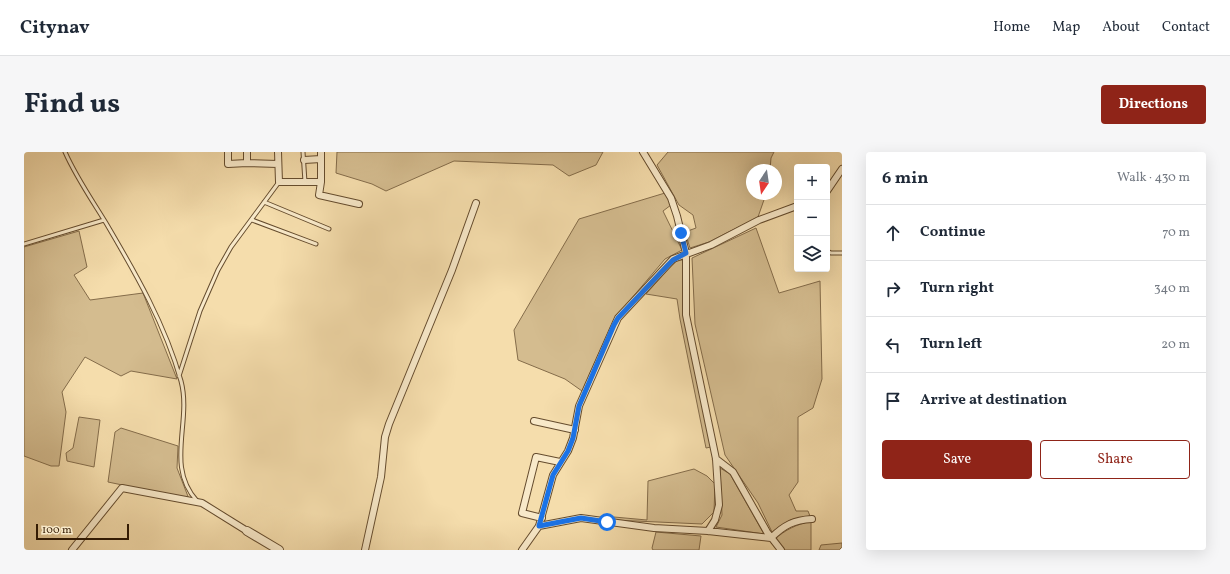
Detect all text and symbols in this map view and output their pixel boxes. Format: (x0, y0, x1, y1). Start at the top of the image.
text: Citynav (20, 15, 90, 41)
text: Home (993, 18, 1030, 37)
text: Map (1052, 18, 1080, 37)
text: About (1102, 18, 1140, 37)
text: Contact (1162, 18, 1210, 37)
text: Find us (24, 85, 120, 124)
button: Directions (1101, 85, 1206, 124)
north arrow (746, 164, 782, 200)
map controls (794, 164, 830, 272)
button: + (794, 164, 830, 200)
text: 6 min (882, 167, 928, 190)
text: Walk · 430 m (1117, 169, 1190, 187)
button: − (794, 200, 830, 236)
icon: ahead (882, 222, 904, 244)
text: Continue (920, 222, 985, 243)
route end (672, 224, 690, 242)
text: 70 m (1162, 224, 1190, 242)
button: layers (794, 236, 830, 272)
icon: right (882, 278, 904, 300)
text: Turn right (920, 278, 994, 299)
text: 340 m (1154, 280, 1190, 298)
icon: left (882, 334, 904, 356)
text: Turn left (920, 334, 982, 355)
text: 20 m (1161, 336, 1190, 354)
icon: arrive (882, 390, 904, 412)
text: Arrive at destination (920, 390, 1067, 411)
button: Save (882, 440, 1032, 479)
button: Share (1040, 440, 1190, 479)
route start (598, 513, 616, 531)
scale bar (36, 522, 129, 541)
text: 100 m (42, 523, 72, 538)

